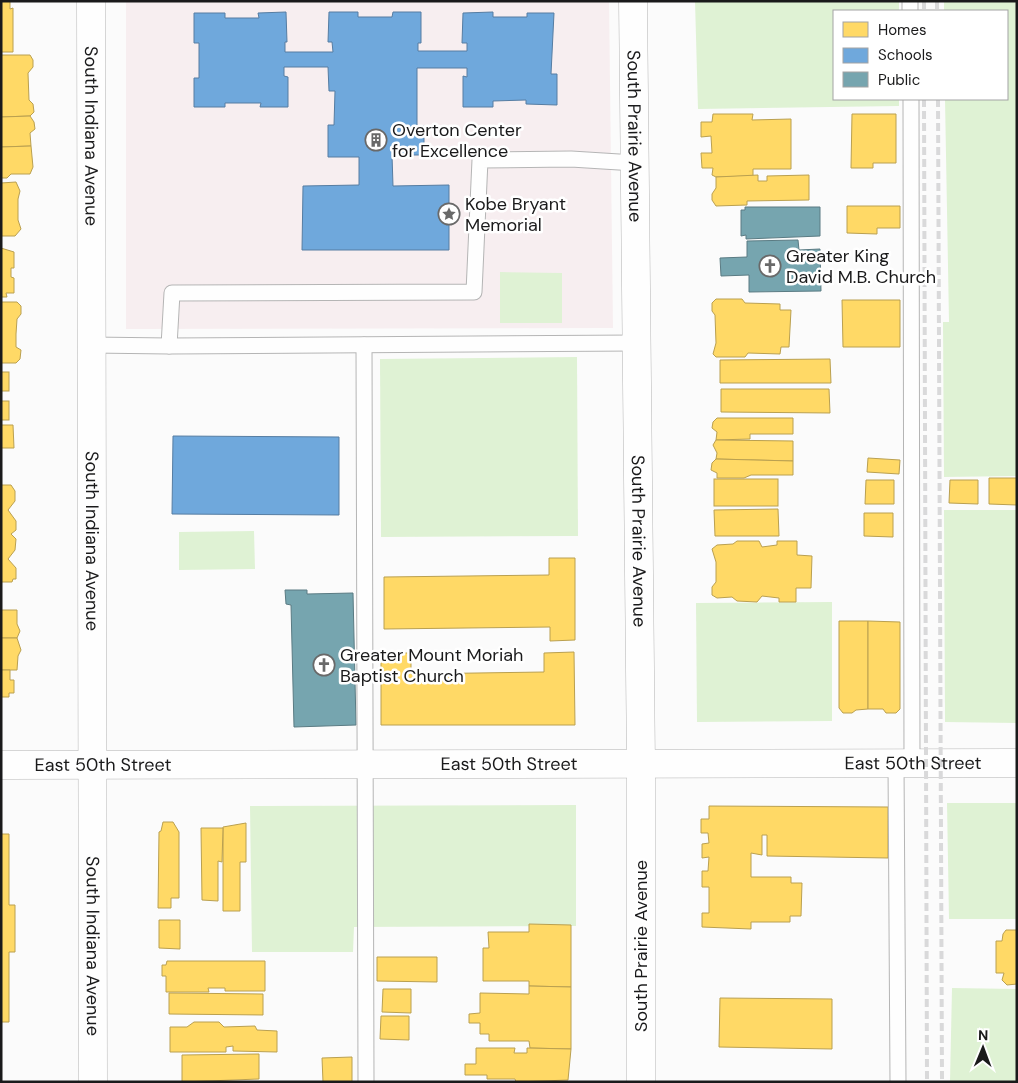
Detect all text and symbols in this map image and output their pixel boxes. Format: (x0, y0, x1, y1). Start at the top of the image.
legend (833, 10, 1008, 100)
text: Homes (878, 20, 927, 40)
text: Schools (878, 45, 933, 65)
street label: South Indiana Avenue (79, 46, 103, 226)
street label: South Prairie Avenue (622, 50, 647, 222)
text: Public (878, 70, 920, 90)
place label: Overton Center for Excellence (392, 118, 522, 163)
building icon: Overton Center for Excellence (364, 128, 388, 152)
place label: Kobe Bryant Memorial (465, 192, 566, 237)
place icon: Kobe Bryant Memorial (437, 202, 461, 226)
place label: Greater King David M.B. Church (786, 244, 936, 289)
church icon: Greater King David M.B. Church (758, 254, 782, 278)
street label: South Indiana Avenue (80, 451, 104, 631)
street label: South Prairie Avenue (626, 455, 652, 627)
place label: Greater Mount Moriah Baptist Church (340, 643, 523, 688)
church icon: Greater Mount Moriah Baptist Church (312, 653, 336, 677)
street label: East 50th Street (844, 751, 982, 775)
street label: East 50th Street (440, 752, 578, 776)
street label: East 50th Street (34, 753, 172, 777)
street label: South Indiana Avenue (81, 856, 105, 1036)
street label: South Prairie Avenue (629, 860, 653, 1032)
north arrow (958, 1023, 1008, 1073)
text: N (978, 1026, 988, 1044)

